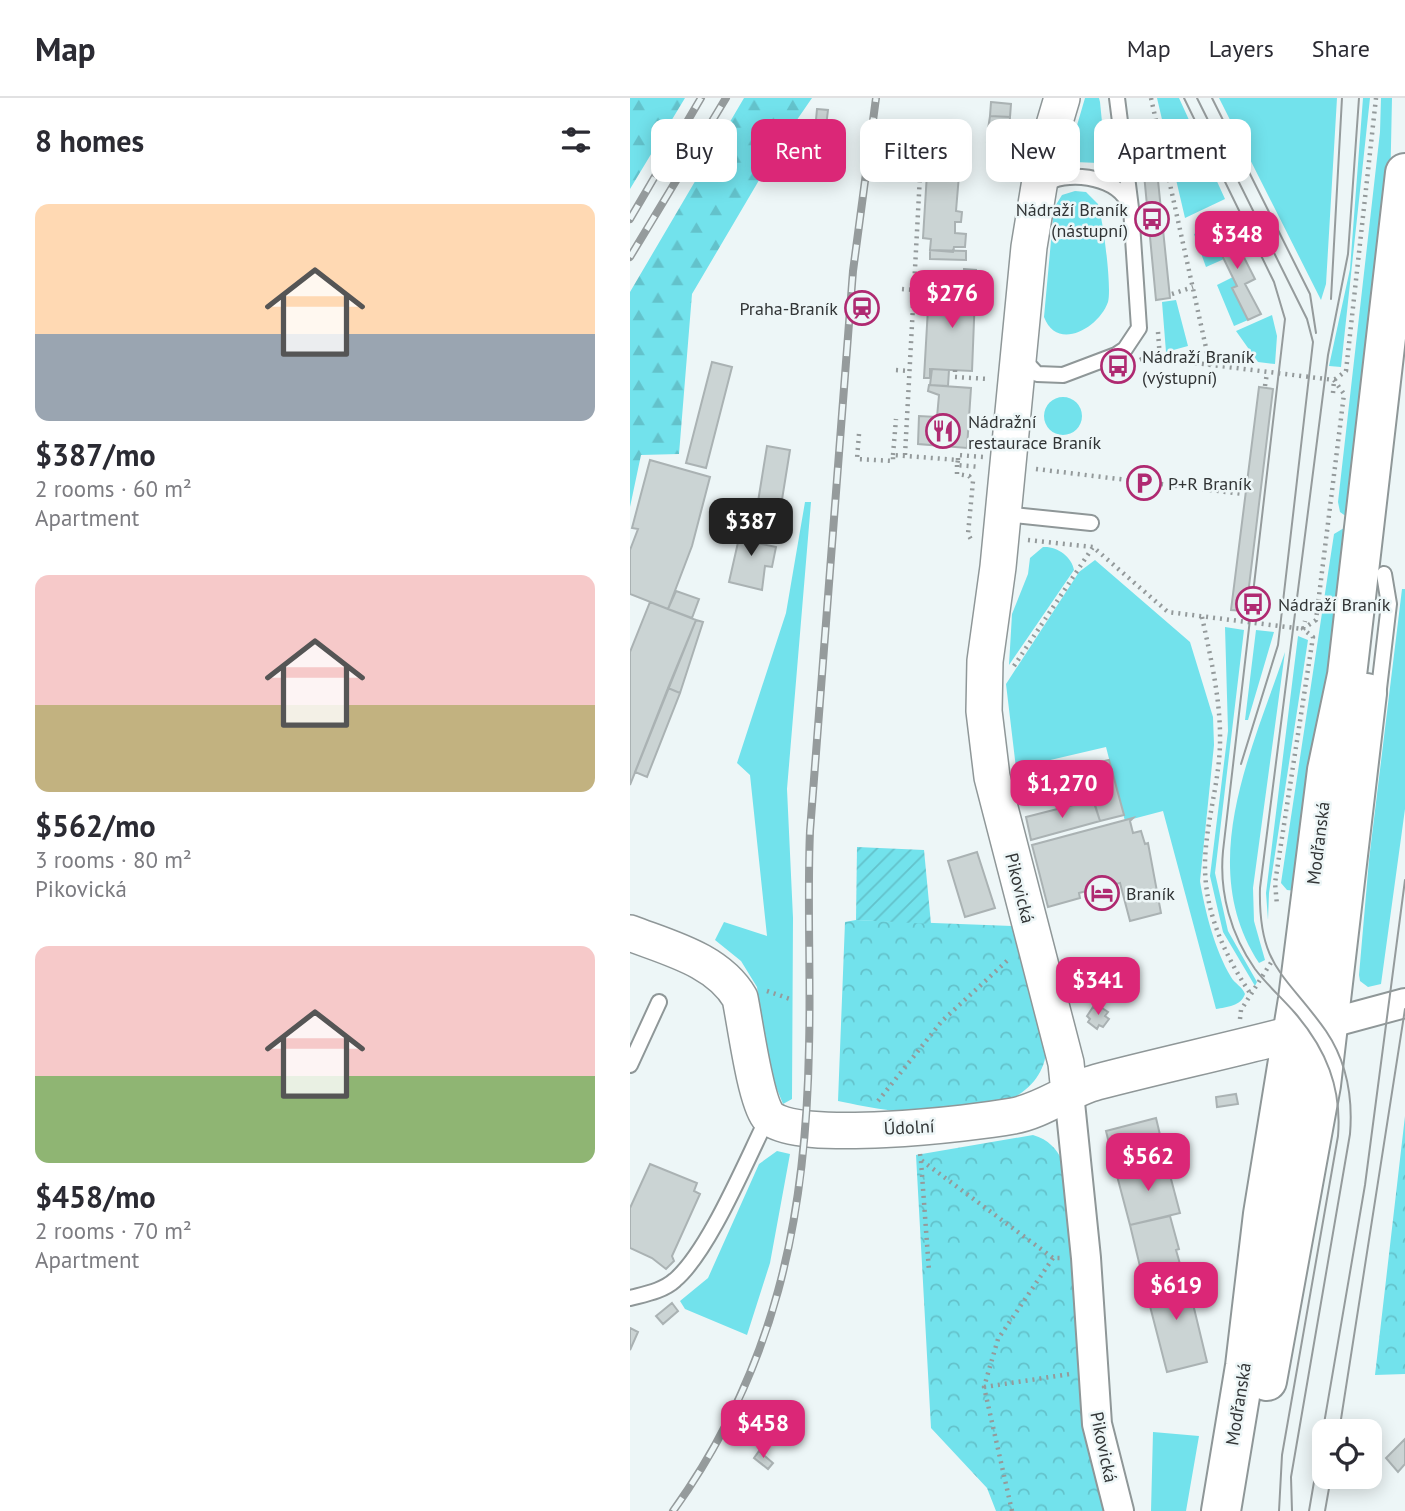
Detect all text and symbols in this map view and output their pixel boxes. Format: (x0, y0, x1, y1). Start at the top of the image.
text: Map (35, 27, 96, 70)
text: Map (1127, 33, 1171, 64)
text: Layers (1209, 33, 1274, 64)
text: Share (1312, 33, 1370, 64)
chip: Buy (651, 119, 737, 182)
chip: Rent (751, 119, 846, 182)
chip: Filters (860, 119, 972, 182)
chip: New (986, 119, 1080, 182)
chip: Apartment (1094, 119, 1251, 182)
text: 8 homes (35, 121, 144, 160)
icon: filters (557, 121, 595, 159)
place label: Nádraží Braník (nástupní) (1016, 198, 1128, 242)
bus stop icon: Nádraží Braník (nástupní) (1133, 200, 1171, 238)
pin: $348 (1196, 212, 1278, 271)
text: $348 (1211, 219, 1263, 248)
icon: home (252, 249, 378, 375)
pin: $276 (911, 271, 993, 330)
text: $276 (926, 278, 978, 307)
station icon: Praha-Braník (843, 289, 881, 327)
place label: Praha-Braník (739, 297, 838, 320)
place label: Nádraží Braník (výstupní) (1142, 345, 1255, 389)
bus stop icon: Nádraží Braník (výstupní) (1099, 347, 1137, 385)
place label: Nádražní restaurace Braník (968, 410, 1102, 454)
restaurant icon: Nádražní restaurace Braník (924, 412, 962, 450)
text: $387/mo (35, 435, 156, 474)
parking icon: P+R Braník (1125, 464, 1163, 502)
place label: P+R Braník (1168, 472, 1252, 495)
text: 2 rooms · 60 m² (35, 474, 192, 503)
pin: $387 (710, 498, 792, 558)
text: Apartment (35, 503, 139, 532)
text: $387 (725, 506, 777, 535)
bus stop icon: Nádraží Braník (1234, 585, 1272, 623)
place label: Nádraží Braník (1278, 593, 1391, 616)
icon: home (252, 620, 378, 746)
pin: $1,270 (1005, 760, 1119, 820)
text: $1,270 (1026, 768, 1098, 797)
street label: Modřanská (1301, 800, 1335, 886)
text: $562/mo (35, 806, 156, 845)
text: 3 rooms · 80 m² (35, 845, 192, 874)
street label: Pikovická (1000, 850, 1040, 926)
text: Pikovická (35, 874, 127, 903)
hotel icon: Braník (1083, 874, 1121, 912)
place label: Braník (1126, 882, 1175, 905)
pin: $341 (1057, 958, 1139, 1017)
text: $341 (1072, 965, 1124, 994)
icon: home (252, 991, 378, 1117)
street label: Údolní (883, 1114, 935, 1140)
pin: $562 (1107, 1134, 1189, 1193)
text: $562 (1122, 1141, 1174, 1170)
text: $458/mo (35, 1177, 156, 1216)
text: 2 rooms · 70 m² (35, 1216, 192, 1245)
text: Apartment (35, 1245, 139, 1274)
pin: $619 (1135, 1262, 1217, 1322)
text: $619 (1150, 1270, 1202, 1299)
street label: Modřanská (1220, 1361, 1256, 1447)
pin: $458 (722, 1400, 804, 1460)
text: $458 (737, 1408, 789, 1437)
street label: Pikovická (1085, 1409, 1123, 1485)
map controls (1312, 1419, 1382, 1489)
button: locate (1312, 1419, 1382, 1489)

